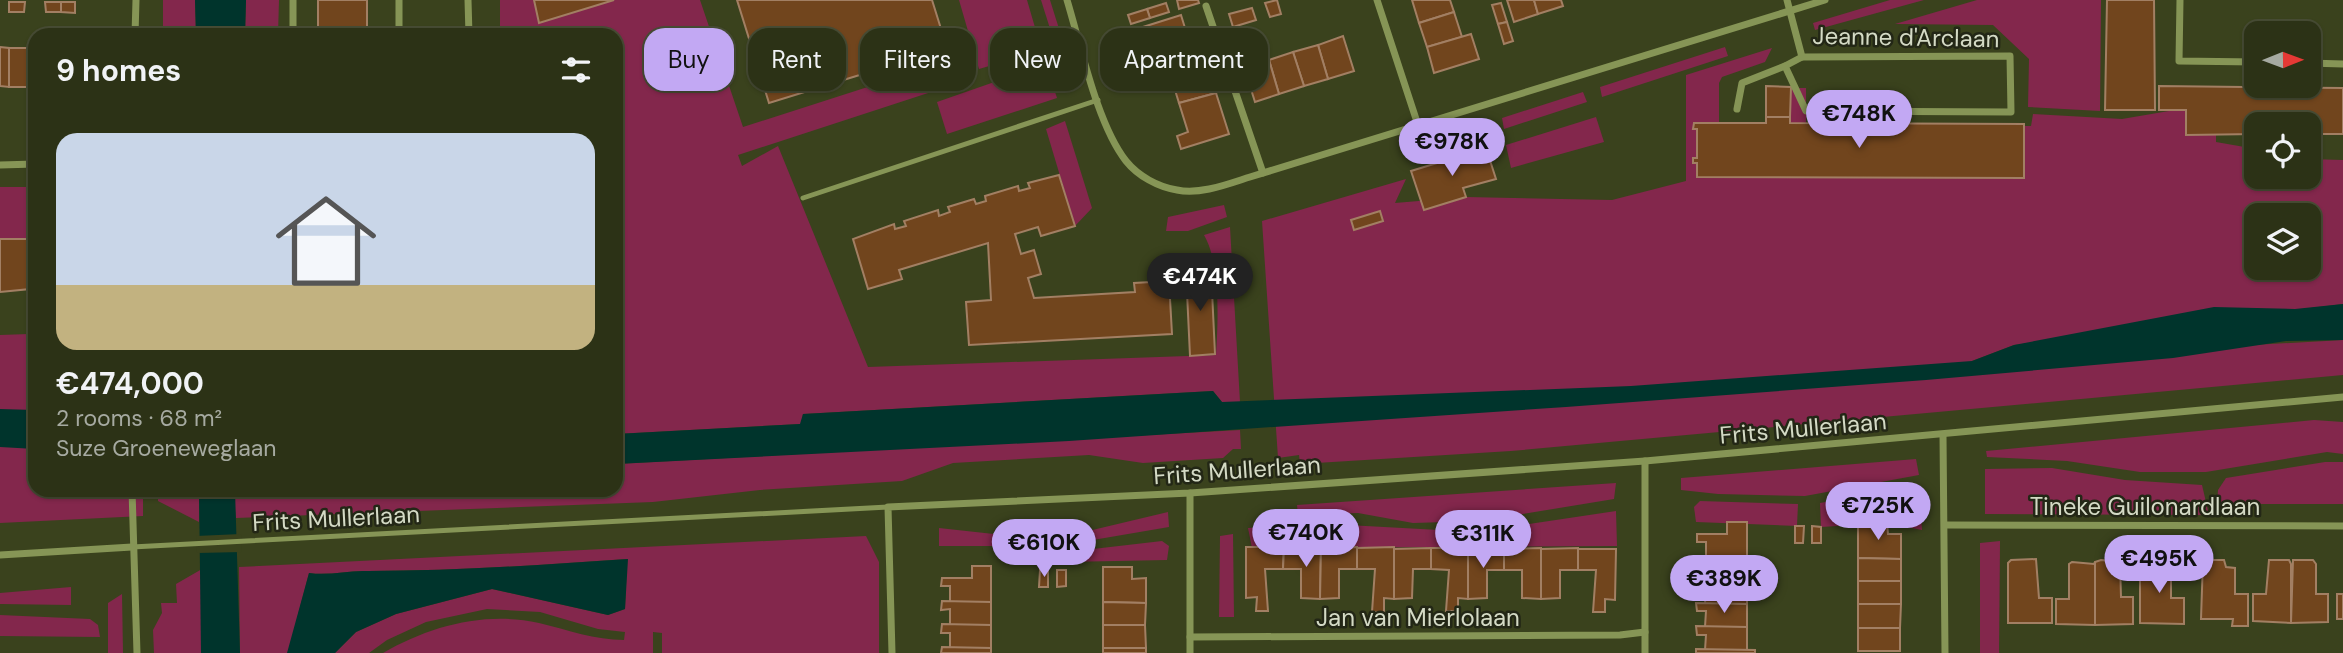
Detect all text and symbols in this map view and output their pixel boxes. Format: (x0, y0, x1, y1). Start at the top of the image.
street label: Jeanne d'Arclaan (1812, 20, 2000, 54)
north arrow (2244, 21, 2320, 98)
map controls (2244, 21, 2321, 280)
chip: Buy (644, 28, 734, 91)
chip: Rent (748, 28, 846, 91)
chip: Filters (860, 28, 976, 91)
chip: New (990, 28, 1086, 91)
chip: Apartment (1100, 28, 1268, 91)
text: 9 homes (56, 51, 181, 90)
icon: filters (557, 51, 595, 89)
pin: €748K (1810, 90, 1908, 150)
text: €748K (1822, 98, 1896, 128)
button: locate (2244, 112, 2321, 189)
pin: €978K (1403, 118, 1501, 178)
text: €978K (1415, 126, 1489, 156)
icon: home (263, 178, 389, 304)
button: layers (2244, 203, 2321, 280)
pin: €474K (1151, 254, 1249, 313)
text: €474K (1163, 261, 1237, 291)
text: €474,000 (56, 364, 204, 403)
text: 2 rooms · 68 m² (56, 403, 222, 433)
street label: Frits Mullerlaan (1718, 405, 1888, 451)
text: Suze Groeneweglaan (56, 433, 277, 463)
street label: Frits Mullerlaan (1152, 449, 1322, 491)
pin: €725K (1829, 482, 1927, 542)
text: €725K (1842, 490, 1914, 520)
street label: Tineke Guilonardlaan (2030, 491, 2260, 522)
street label: Frits Mullerlaan (251, 498, 421, 538)
pin: €740K (1257, 510, 1355, 569)
pin: €311K (1434, 510, 1532, 570)
text: €740K (1268, 517, 1344, 547)
text: €311K (1451, 518, 1515, 548)
pin: €610K (995, 520, 1093, 579)
text: €610K (1008, 527, 1080, 557)
pin: €495K (2110, 536, 2208, 595)
text: €495K (2120, 543, 2198, 573)
pin: €389K (1675, 556, 1773, 615)
text: €389K (1686, 563, 1762, 593)
street label: Jan van Mierlolaan (1316, 602, 1520, 633)

